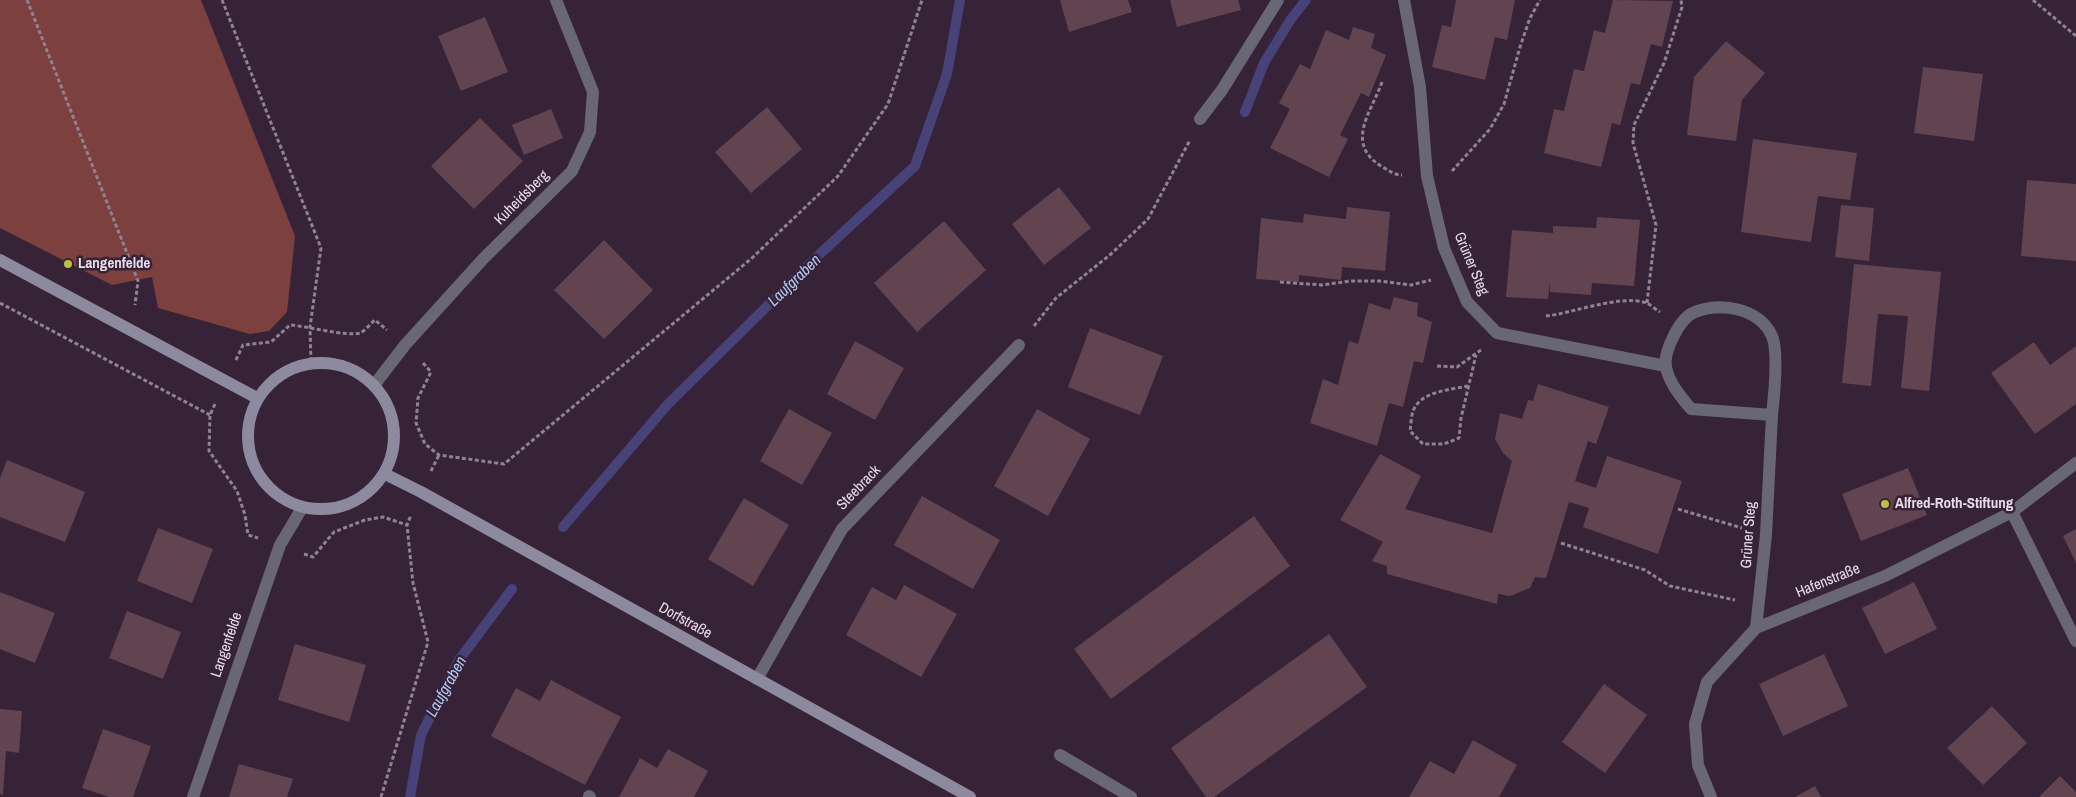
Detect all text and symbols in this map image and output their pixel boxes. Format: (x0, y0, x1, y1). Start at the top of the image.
street label: Kuheidsberg (491, 167, 553, 229)
street label: Grüner Steg (1450, 230, 1492, 298)
water label: Laufgraben (764, 251, 826, 311)
place label: Langenfelde (78, 255, 150, 273)
marker: Langenfelde (62, 258, 74, 270)
street label: Steebrack (833, 462, 885, 514)
place label: Alfred-Roth-Stiftung (1895, 495, 2013, 513)
marker: Alfred-Roth-Stiftung (1879, 498, 1891, 510)
street label: Grüner Steg (1738, 501, 1760, 569)
street label: Hafenstraße (1793, 560, 1863, 602)
street label: Dorfstraße (655, 599, 715, 643)
street label: Langenfelde (207, 610, 247, 680)
water label: Laufgraben (423, 653, 471, 721)

